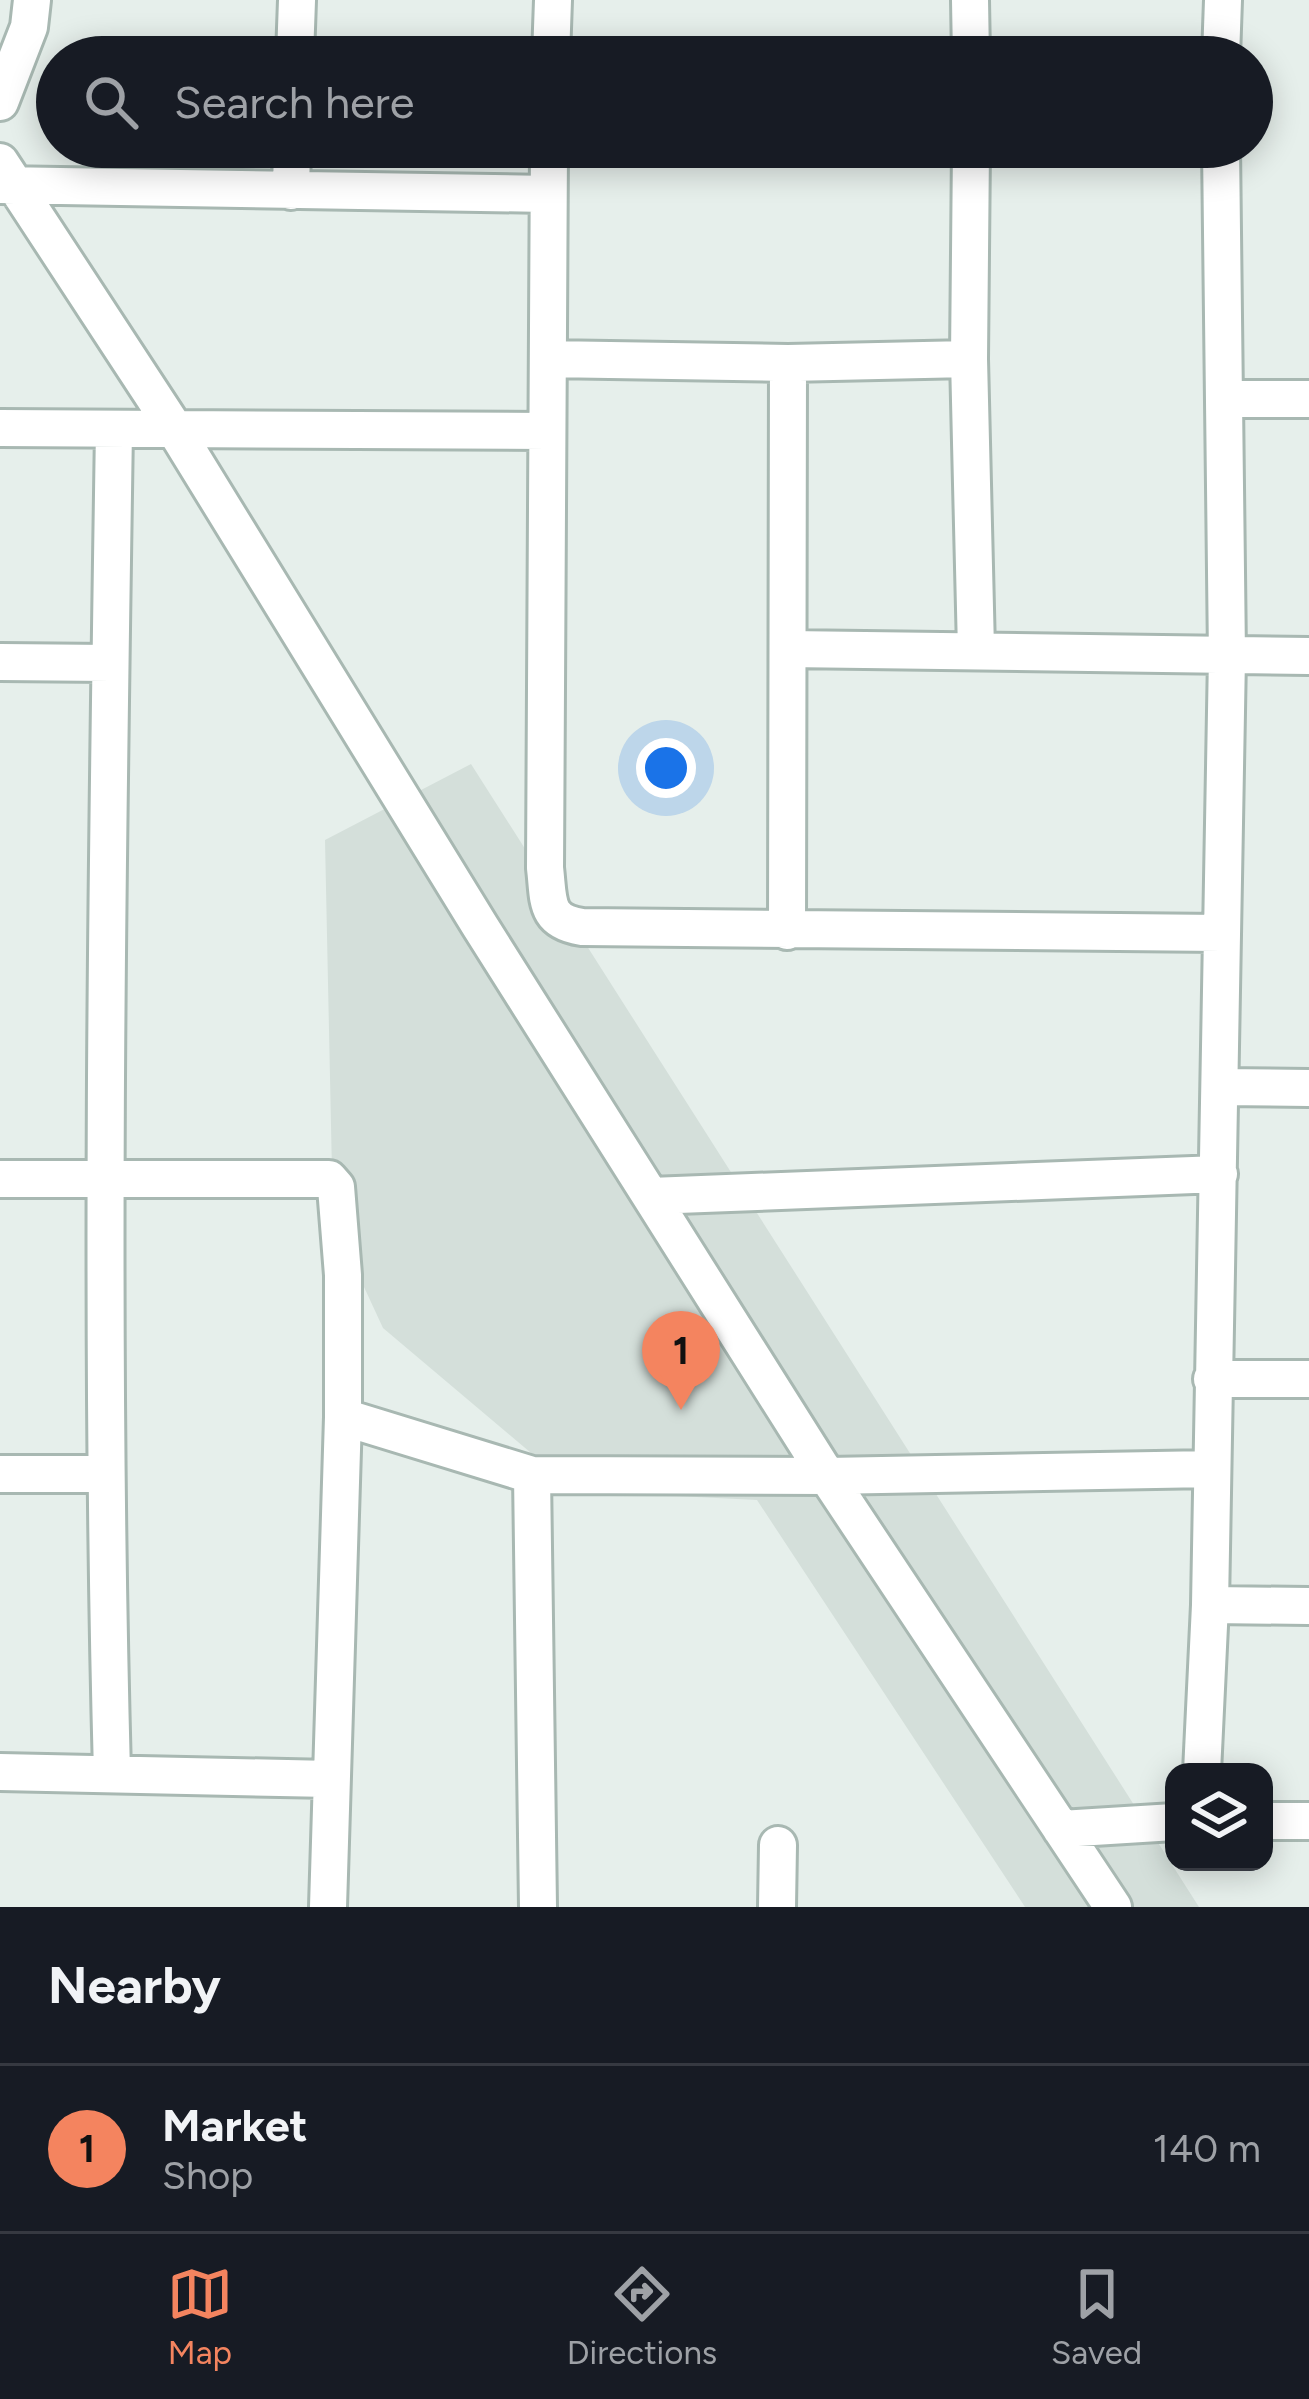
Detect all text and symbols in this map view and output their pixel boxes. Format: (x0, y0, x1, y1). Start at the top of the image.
search box (36, 36, 1273, 168)
icon: search (78, 69, 144, 135)
text: Search here (174, 75, 414, 129)
your location (636, 738, 696, 798)
pin: 1 (642, 1311, 720, 1410)
map controls (1165, 1763, 1273, 1871)
button: layers (1165, 1763, 1273, 1871)
text: Nearby (48, 1955, 221, 2016)
text: Market (162, 2098, 308, 2152)
text: 1 (79, 2125, 95, 2172)
text: 140 m (1153, 2125, 1261, 2172)
text: Shop (162, 2152, 253, 2199)
tab: Map (167, 2261, 233, 2372)
tab: Directions (567, 2261, 717, 2372)
tab: Saved (1051, 2261, 1142, 2372)

